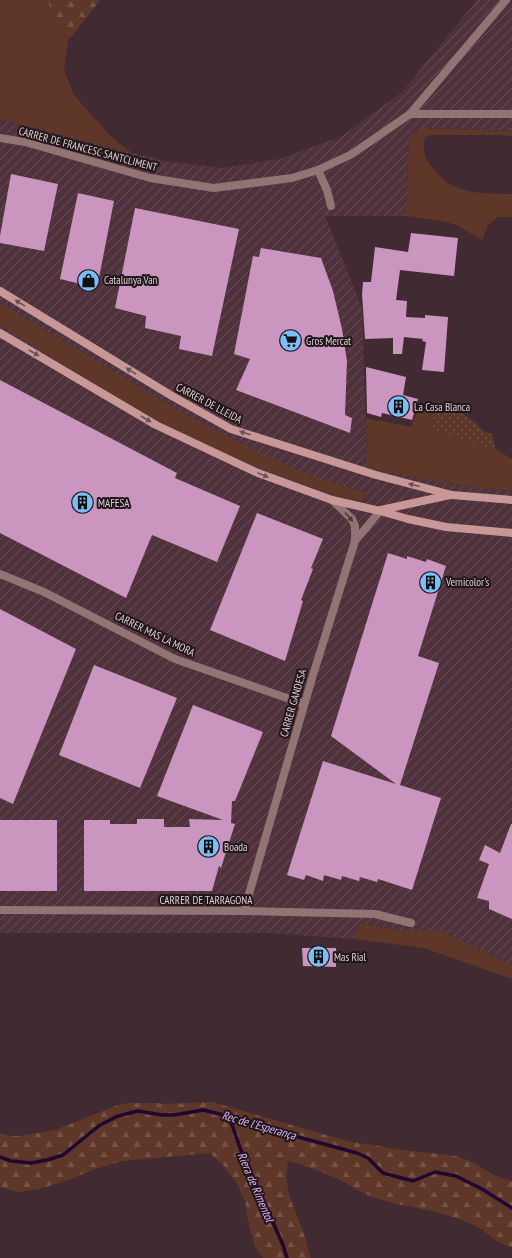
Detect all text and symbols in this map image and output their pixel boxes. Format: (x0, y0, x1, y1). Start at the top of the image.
street label: CARRER DE FRANCESC SANTCLIMENT (17, 124, 159, 174)
shop icon: Catalunya Van (76, 267, 102, 293)
place label: Catalunya Van (104, 273, 158, 287)
one-way arrow (14, 299, 26, 306)
supermarket icon: Gros Mercat (277, 328, 303, 354)
place label: Gros Mercat (306, 334, 351, 348)
one-way arrow (28, 350, 40, 357)
one-way arrow (126, 367, 136, 375)
street label: CARRER DE LLEIDA (174, 380, 245, 427)
building icon: La Casa Blanca (386, 394, 412, 420)
place label: La Casa Blanca (414, 400, 470, 414)
one-way arrow (140, 415, 152, 422)
one-way arrow (238, 430, 250, 436)
one-way arrow (257, 473, 269, 479)
one-way arrow (408, 482, 420, 488)
building icon: MAFESA (69, 490, 95, 516)
place label: MAFESA (98, 496, 130, 510)
one-way arrow (344, 511, 353, 522)
building icon: Vernicolor's (417, 569, 443, 595)
place label: Vernicolor's (445, 575, 490, 589)
street label: CARRER MAS LA MORA (113, 609, 198, 660)
street label: CARRER GANDESA (277, 667, 310, 738)
building icon: Boada (196, 834, 222, 860)
place label: Boada (224, 840, 248, 854)
street label: CARRER DE TARRAGONA (160, 893, 253, 907)
building icon: Mas Rial (306, 944, 332, 970)
place label: Mas Rial (334, 950, 367, 964)
water label: Rec de l'Esperança (220, 1107, 299, 1143)
water label: Riera de Rimentol (235, 1150, 278, 1225)

